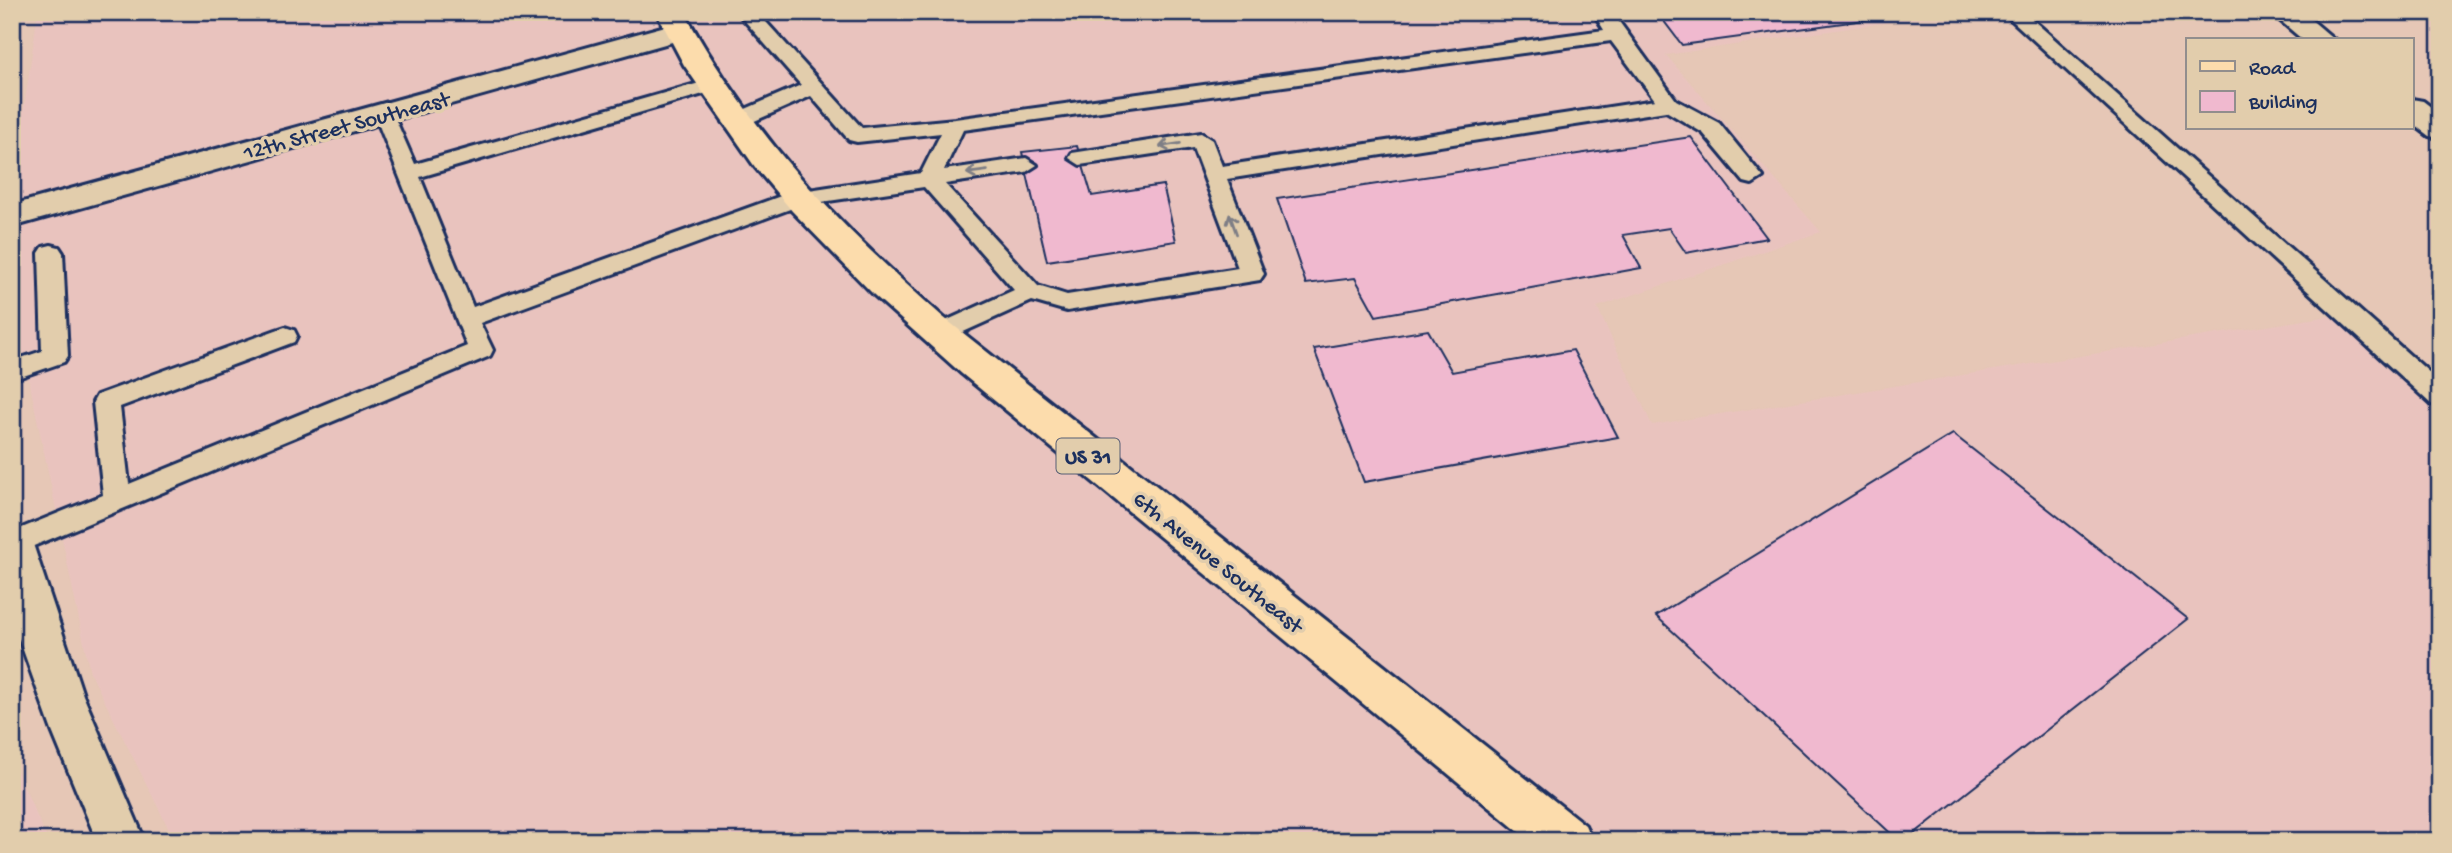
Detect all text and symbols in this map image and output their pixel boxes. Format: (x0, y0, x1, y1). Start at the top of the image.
legend (2186, 38, 2414, 130)
text: Road (2249, 58, 2297, 83)
street label: 12th Street Southeast (240, 86, 454, 168)
text: Building (2248, 92, 2318, 117)
one-way arrow (1159, 139, 1181, 152)
one-way arrow (967, 166, 989, 179)
one-way arrow (1226, 213, 1239, 235)
road number: US 31 (1056, 438, 1120, 474)
street label: 6th Avenue Southeast (1126, 487, 1309, 642)

